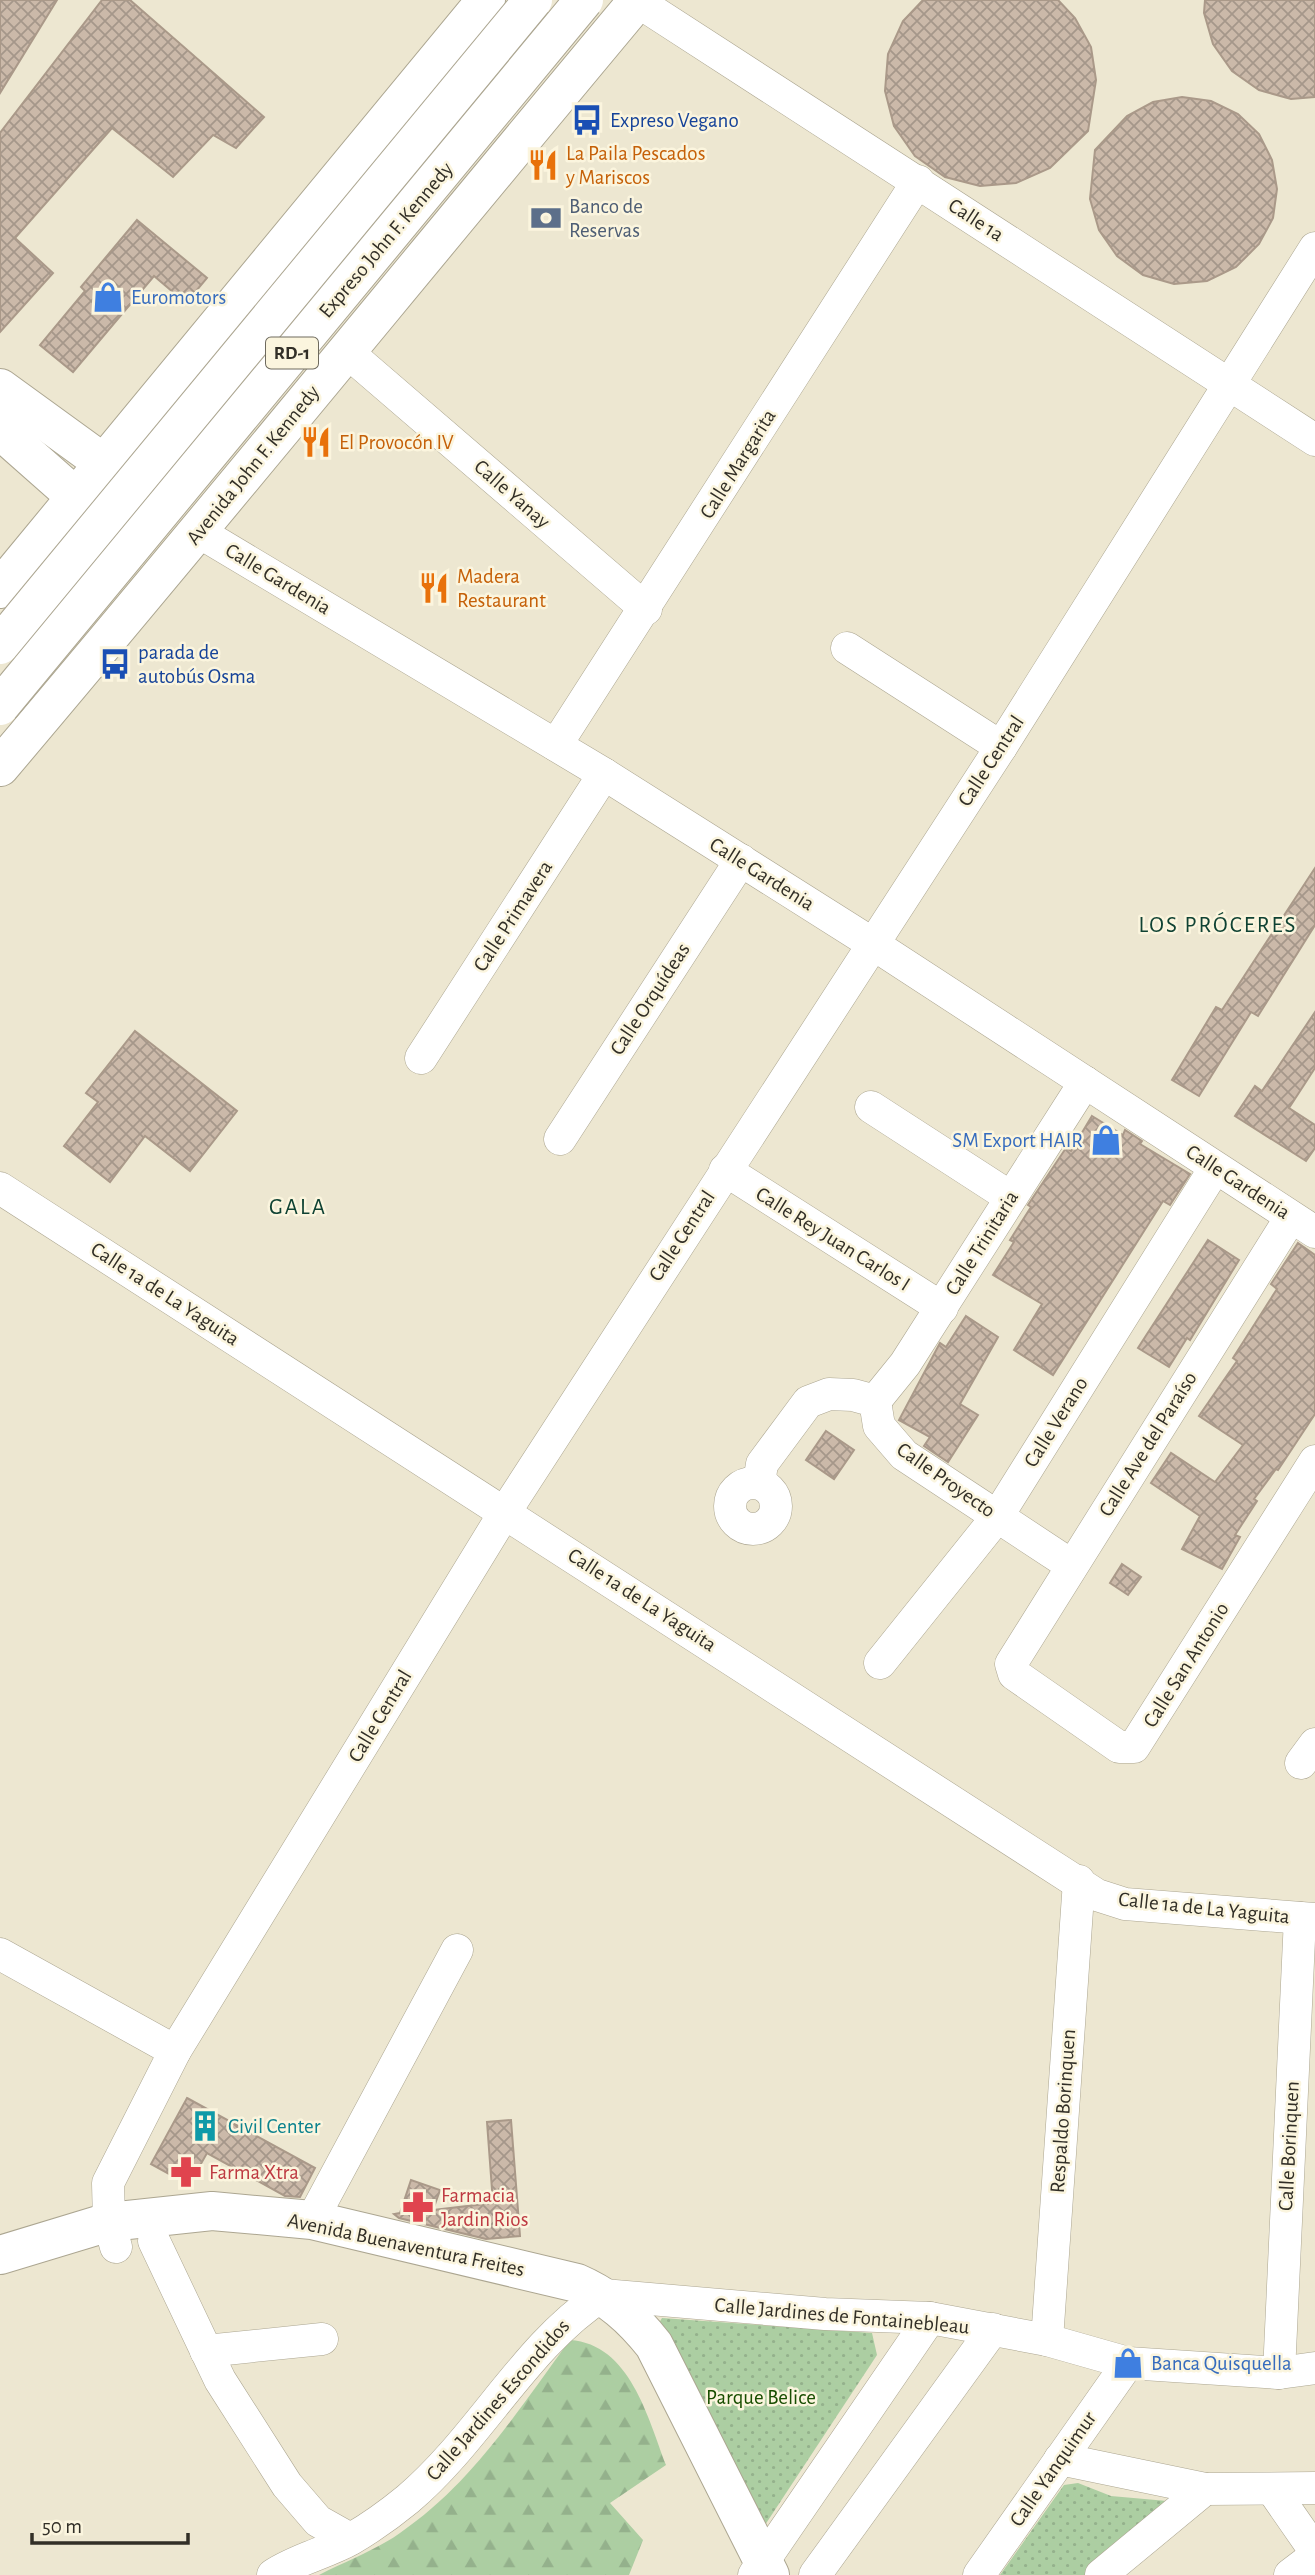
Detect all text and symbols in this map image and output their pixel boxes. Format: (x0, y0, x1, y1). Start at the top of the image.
bus stop icon: Expreso Vegano (570, 103, 604, 137)
place label: Expreso Vegano (610, 110, 739, 131)
place label: La Paila Pescados y Mariscos (565, 143, 705, 188)
restaurant icon: La Paila Pescados y Mariscos (526, 148, 560, 182)
street label: Expreso John F. Kennedy (315, 158, 457, 322)
street label: Calle 1a (945, 195, 1008, 246)
place label: Banco de Reservas (569, 196, 643, 241)
bank icon: Banco de Reservas (529, 201, 563, 235)
shop icon: Euromotors (91, 280, 125, 314)
place label: Euromotors (131, 287, 226, 308)
road number: RD-1 (266, 338, 318, 368)
street label: Avenida John F. Kennedy (182, 381, 324, 549)
street label: Calle Margarita (696, 405, 780, 522)
restaurant icon: El Provocón IV (299, 425, 333, 459)
place label: El Provocón IV (339, 432, 454, 453)
street label: Calle Yanay (470, 456, 554, 532)
street label: Calle Gardenia (222, 539, 335, 619)
place label: Madera Restaurant (457, 566, 546, 611)
restaurant icon: Madera Restaurant (417, 571, 451, 605)
place label: parada de autobús Osma (138, 642, 256, 687)
bus stop icon: parada de autobús Osma (98, 647, 132, 681)
street label: Calle Central (954, 712, 1028, 810)
street label: Calle Gardenia (706, 834, 818, 915)
street label: Calle Primavera (469, 857, 557, 975)
district label: LOS PRÓCERES (1139, 911, 1297, 937)
street label: Calle Orquídeas (606, 939, 694, 1059)
shop icon: SM Export HAIR (1089, 1123, 1123, 1157)
place label: SM Export HAIR (952, 1130, 1083, 1151)
street label: Calle Gardenia (1182, 1141, 1294, 1223)
street label: Calle Rey Juan Carlos I (752, 1183, 914, 1295)
street label: Calle Central (645, 1187, 719, 1285)
street label: Calle Trinitaria (942, 1187, 1022, 1299)
district label: GALA (269, 1196, 327, 1219)
street label: Calle 1a de La Yaguita (87, 1238, 243, 1350)
street label: Calle Ave del Paraíso (1095, 1368, 1201, 1520)
street label: Calle Verano (1020, 1373, 1092, 1471)
street label: Calle Proyecto (893, 1439, 999, 1521)
street label: Calle 1a de La Yaguita (564, 1544, 720, 1656)
street label: Calle San Antonio (1139, 1599, 1233, 1731)
street label: Calle Central (344, 1666, 416, 1766)
street label: Calle 1a de La Yaguita (1117, 1889, 1291, 1927)
street label: Respaldo Borinquen (1047, 2028, 1079, 2194)
street label: Calle Borinquen (1275, 2081, 1303, 2211)
building icon: Civil Center (188, 2109, 222, 2143)
place label: Civil Center (228, 2116, 321, 2137)
pharmacy icon: Farma Xtra (169, 2155, 203, 2189)
place label: Farma Xtra (209, 2162, 299, 2183)
place label: Farmacia Jardin Rios (441, 2185, 528, 2230)
pharmacy icon: Farmacia Jardin Rios (401, 2190, 435, 2224)
street label: Avenida Buenaventura Freites (286, 2210, 526, 2280)
street label: Calle Jardines de Fontainebleau (714, 2294, 971, 2338)
street label: Calle Jardines Escondidos (422, 2315, 574, 2485)
shop icon: Banca Quisquella (1111, 2346, 1145, 2380)
place label: Banca Quisquella (1151, 2353, 1292, 2374)
park label: Parque Belice (706, 2387, 816, 2408)
street label: Calle Yanquimur (1006, 2408, 1100, 2530)
scale bar (32, 2502, 187, 2546)
text: 50 m (42, 2516, 82, 2537)

